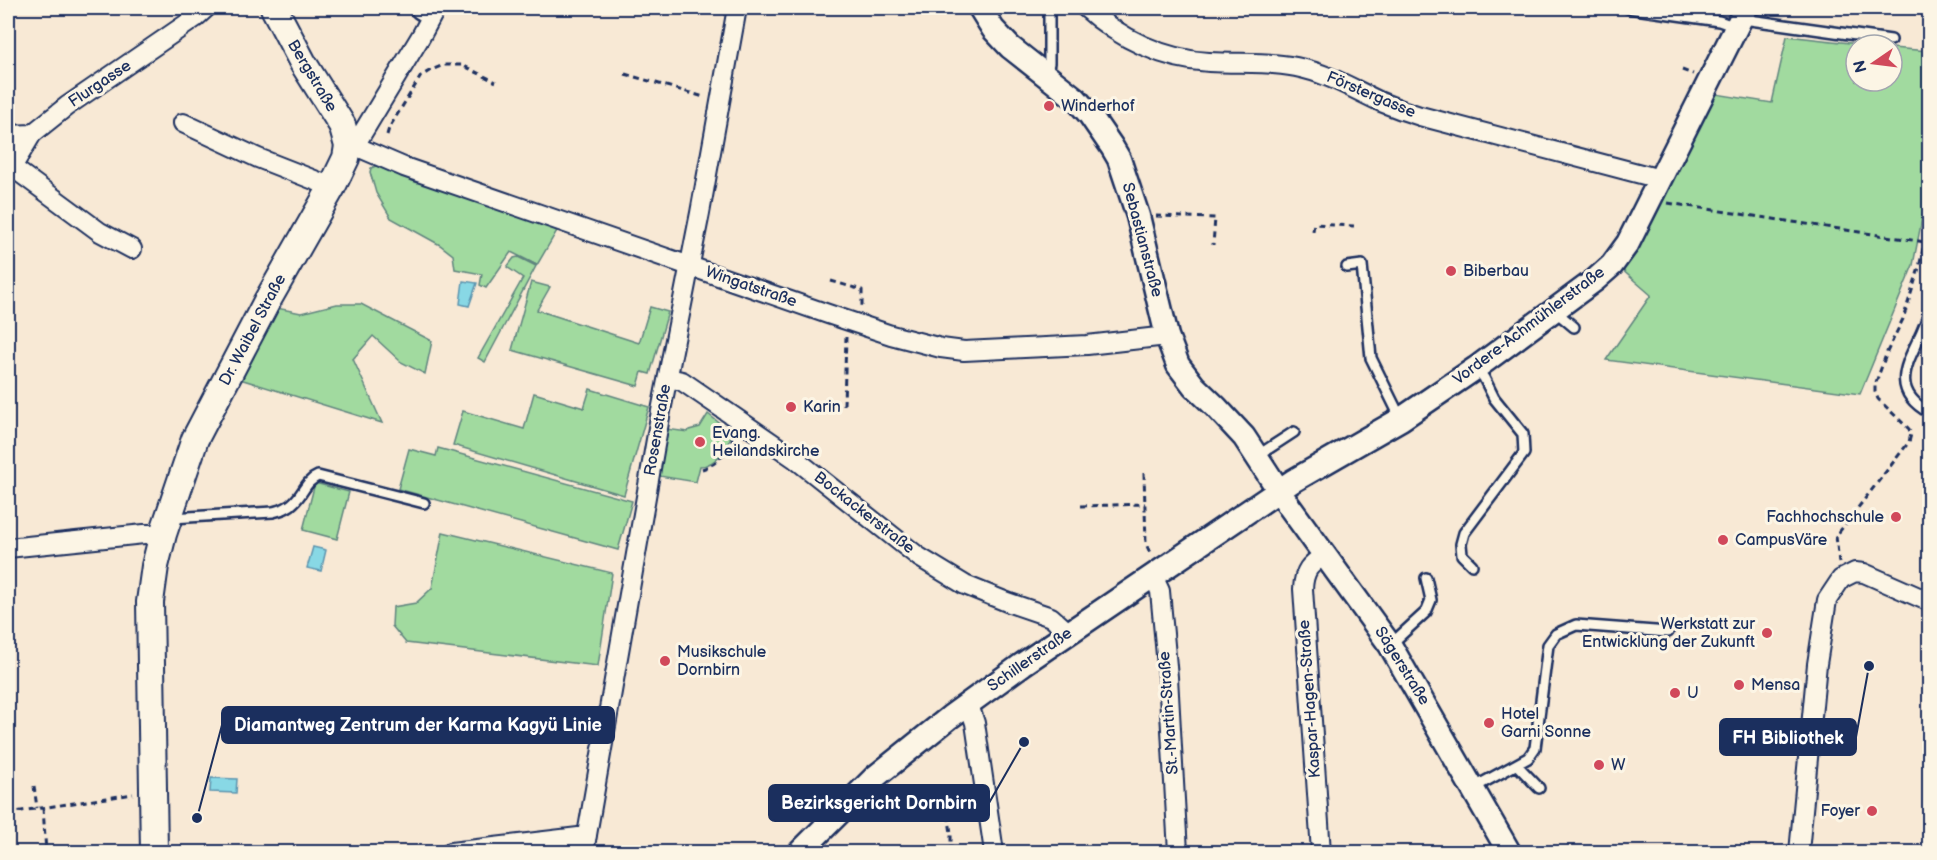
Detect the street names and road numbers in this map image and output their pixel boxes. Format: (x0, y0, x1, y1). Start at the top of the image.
street label: Bergstraße (283, 36, 341, 116)
street label: Flurgasse (65, 56, 135, 112)
street label: Förstergasse (1324, 68, 1419, 122)
street label: Sebastianstraße (1118, 181, 1167, 300)
street label: Wingatstraße (703, 262, 800, 312)
street label: Vordere-Achmühlerstraße (1449, 263, 1609, 389)
street label: Dr. Waibel Straße (216, 271, 291, 389)
street label: Rosenstraße (641, 382, 675, 477)
street label: Bockackerstraße (810, 468, 918, 558)
street label: Kaspar-Hagen-Straße (1295, 619, 1325, 779)
street label: Sägerstraße (1370, 623, 1434, 709)
street label: Schillerstraße (984, 624, 1076, 696)
street label: St.-Martin-Straße (1155, 650, 1183, 775)

